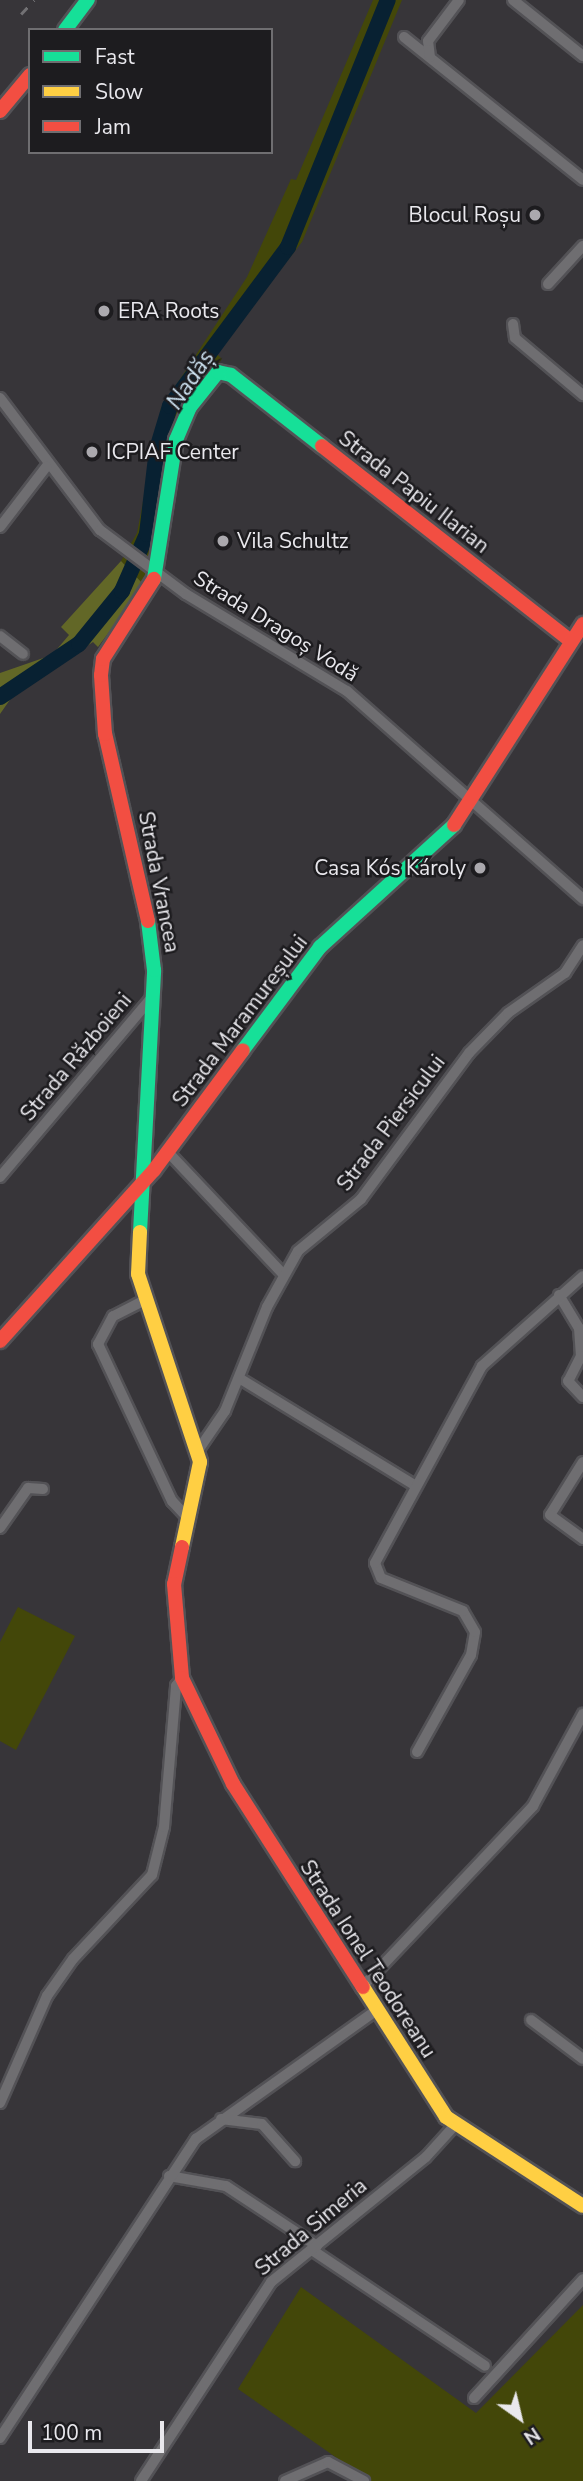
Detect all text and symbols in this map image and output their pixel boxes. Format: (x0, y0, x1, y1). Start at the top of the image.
legend (28, 28, 273, 154)
text: Fast (95, 43, 135, 71)
text: Slow (95, 78, 143, 106)
text: Jam (95, 113, 131, 141)
place label: Blocul Roșu (409, 202, 521, 228)
marker: Blocul Roșu (527, 207, 543, 223)
place label: ERA Roots (118, 298, 219, 324)
marker: ERA Roots (96, 303, 112, 319)
water label: Nadăș (161, 345, 221, 415)
street label: Strada Papiu Ilarian (334, 425, 494, 559)
place label: ICPIAF Center (106, 439, 239, 465)
marker: ICPIAF Center (84, 444, 100, 460)
place label: Vila Schultz (237, 528, 349, 554)
marker: Vila Schultz (215, 533, 231, 549)
street label: Strada Dragoș Vodă (189, 565, 363, 687)
street label: Strada Vrancea (133, 809, 185, 955)
place label: Casa Kós Károly (314, 855, 466, 881)
marker: Casa Kós Károly (472, 860, 488, 876)
street label: Strada Maramureșului (167, 930, 313, 1112)
street label: Strada Războieni (15, 988, 137, 1126)
street label: Strada Piersicului (332, 1050, 450, 1196)
street label: Strada Ionel Teodoreanu (295, 1855, 441, 2063)
street label: Strada Simeria (250, 2173, 372, 2281)
north arrow (485, 2383, 555, 2453)
scale bar (32, 2408, 168, 2452)
text: 100 m (41, 2419, 102, 2447)
text: N (519, 2421, 545, 2450)

